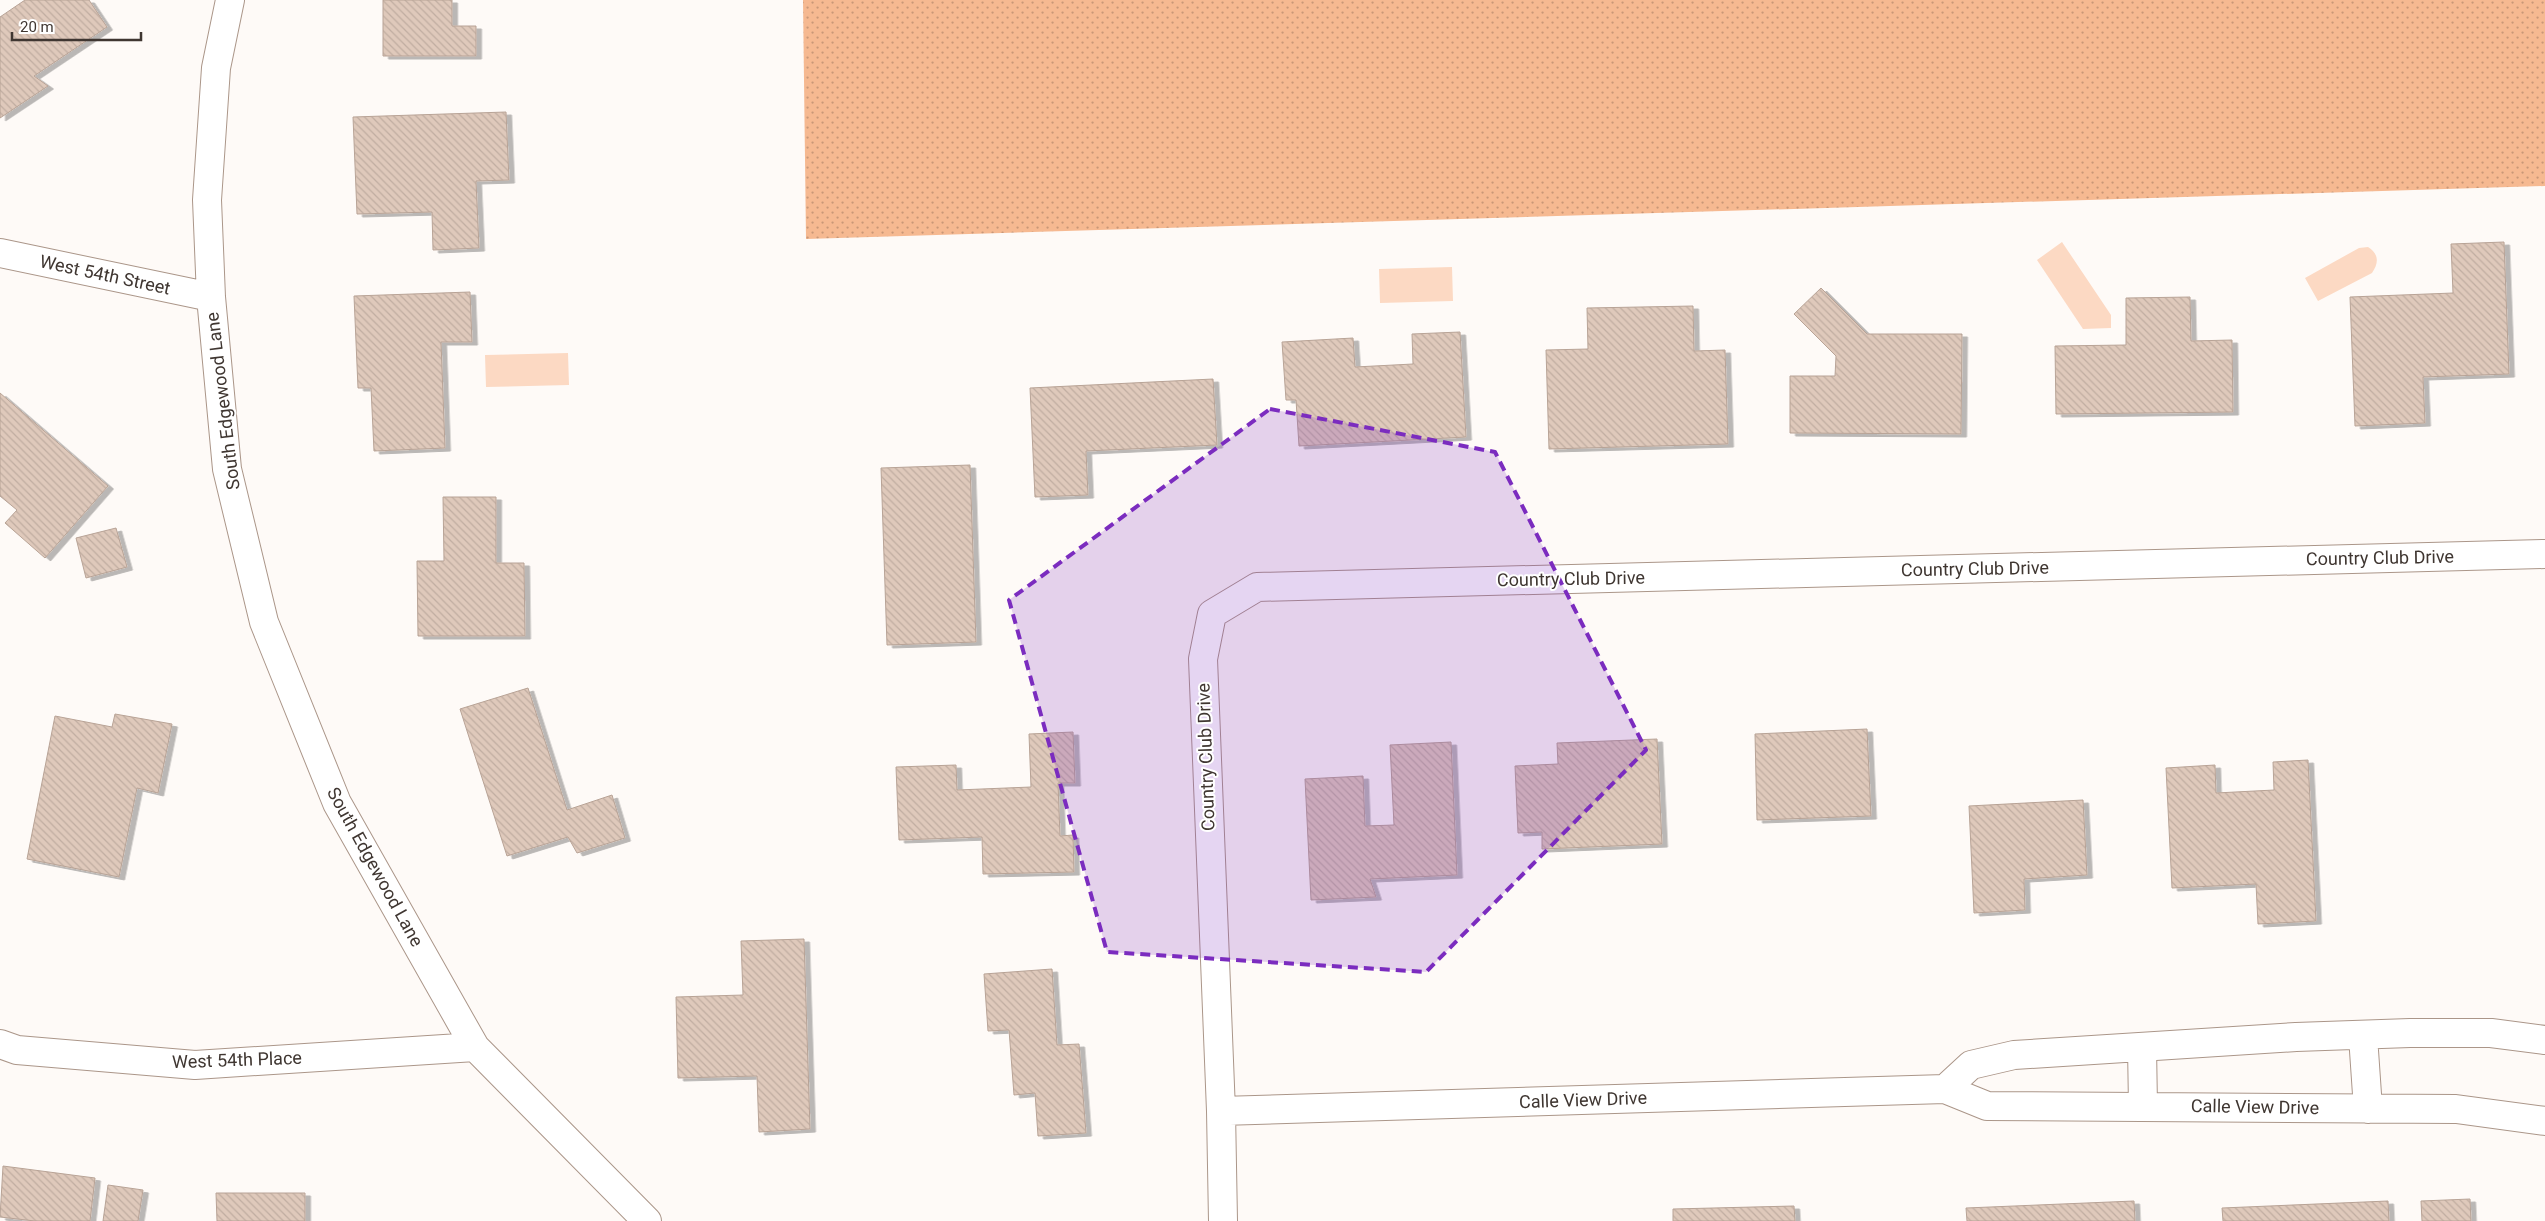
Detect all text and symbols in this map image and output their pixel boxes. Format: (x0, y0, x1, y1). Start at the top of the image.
scale bar (12, 10, 141, 42)
text: 20 m (20, 18, 54, 36)
street label: West 54th Street (38, 250, 172, 299)
street label: South Edgewood Lane (201, 311, 244, 491)
street label: Country Club Drive (2306, 546, 2454, 569)
street label: Country Club Drive (1901, 557, 2049, 580)
street label: Country Club Drive (1497, 567, 1645, 590)
street label: Country Club Drive (1192, 683, 1219, 831)
street label: South Edgewood Lane (323, 784, 428, 950)
street label: West 54th Place (172, 1047, 302, 1072)
street label: Calle View Drive (1519, 1087, 1647, 1112)
street label: Calle View Drive (2191, 1095, 2319, 1118)

